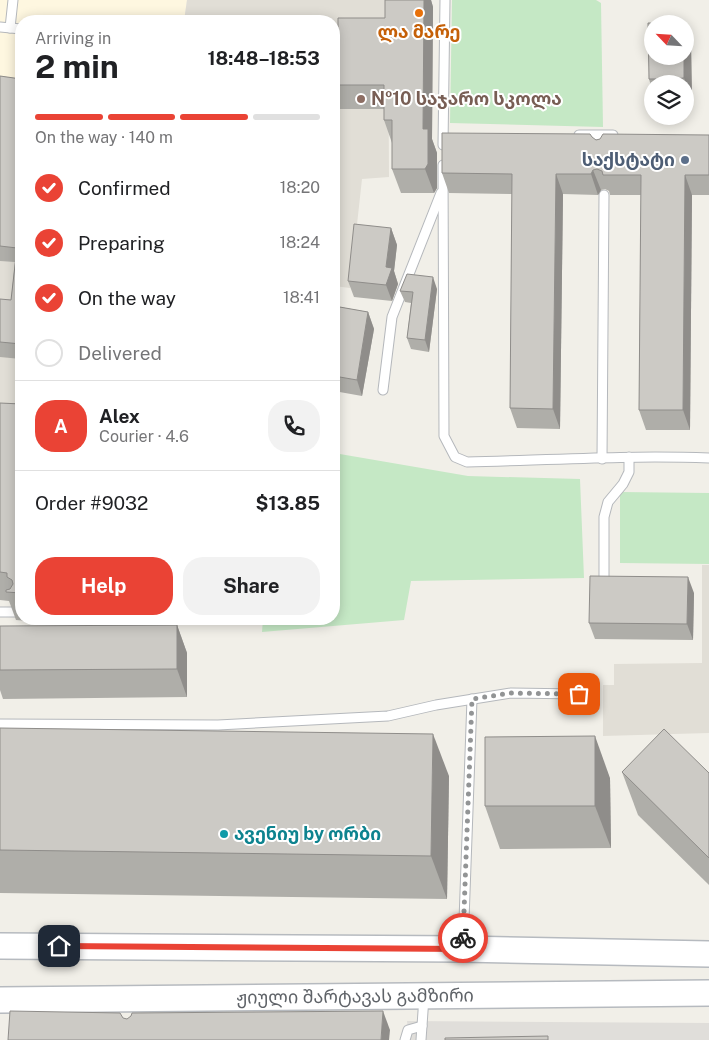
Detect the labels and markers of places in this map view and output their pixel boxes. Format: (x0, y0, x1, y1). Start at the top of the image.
marker: ლა მარე (413, 7, 425, 19)
place label: ლა მარე (377, 21, 461, 43)
place label: №10 საჯარო სკოლა (371, 88, 562, 110)
marker: №10 საჯარო სკოლა (355, 93, 367, 105)
place label: საქსტატი (582, 149, 675, 170)
marker: საქსტატი (679, 154, 691, 166)
pin (558, 673, 600, 715)
place label: ავენიუ by ორბი (234, 823, 381, 844)
marker: ავენიუ by ორბი (218, 828, 230, 840)
pin (38, 925, 80, 967)

